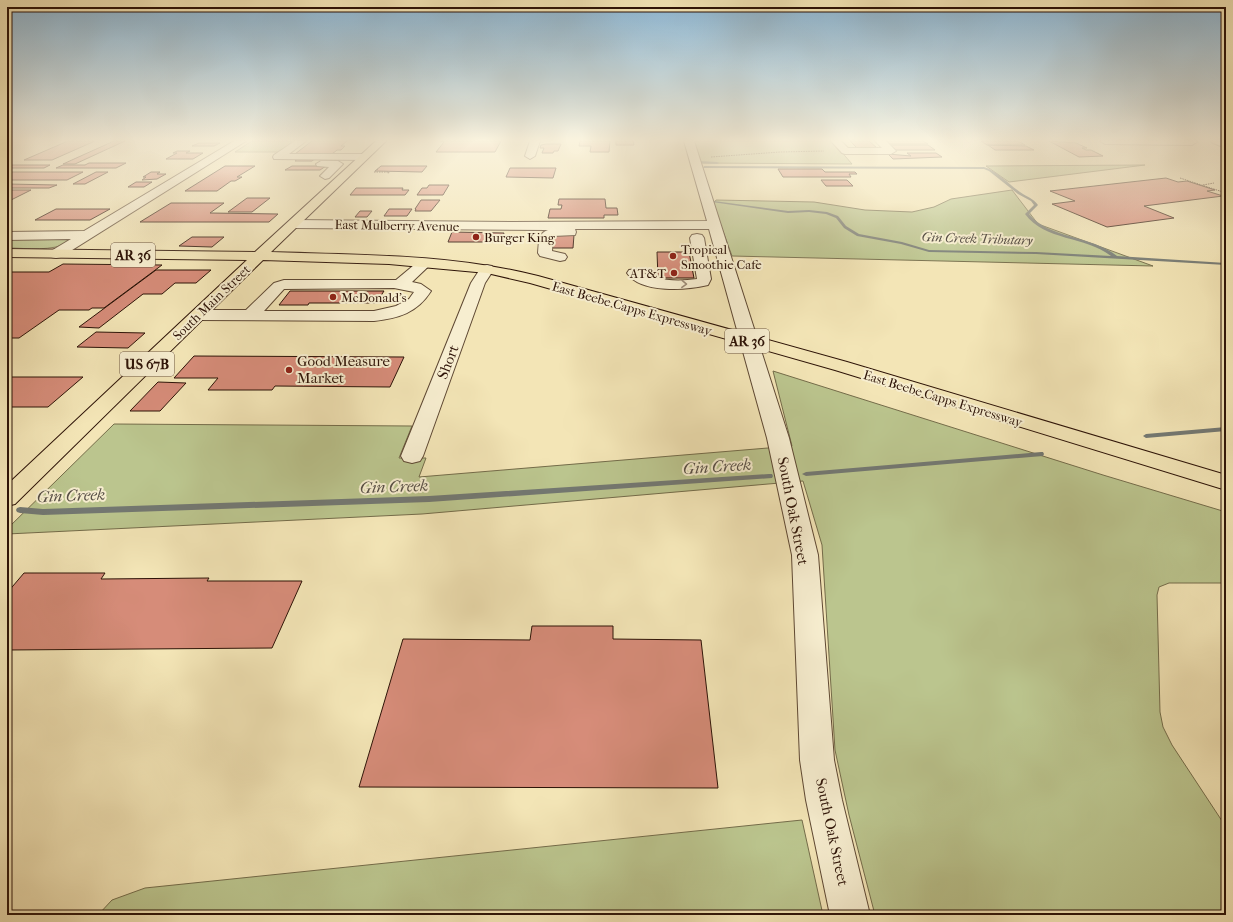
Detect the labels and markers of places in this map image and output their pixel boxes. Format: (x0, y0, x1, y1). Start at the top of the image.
place label: Burger King (484, 230, 556, 245)
marker: Burger King (471, 232, 481, 242)
place label: Tropical Smoothie Cafe (681, 242, 762, 272)
marker: Tropical Smoothie Cafe (668, 251, 678, 261)
place label: AT&T (629, 266, 666, 281)
marker: AT&T (669, 268, 679, 278)
place label: McDonald's (341, 290, 407, 305)
marker: McDonald's (328, 292, 338, 302)
place label: Good Measure Market (297, 352, 390, 387)
marker: Good Measure Market (284, 365, 294, 375)

